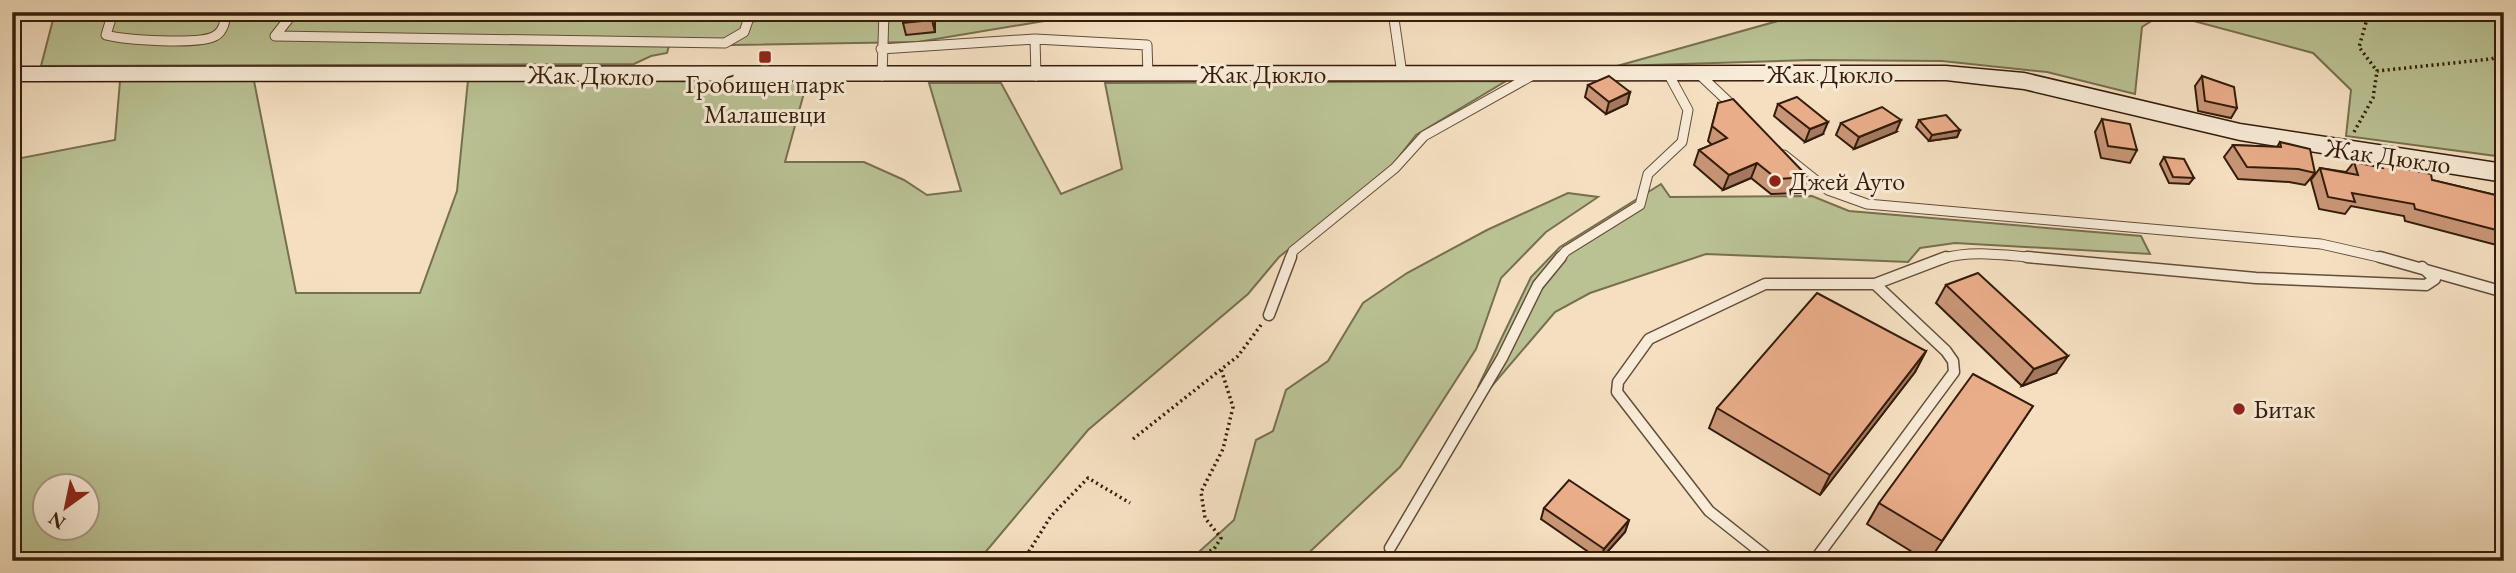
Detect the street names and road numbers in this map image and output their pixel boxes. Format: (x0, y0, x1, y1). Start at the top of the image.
street label: Жак Дюкло (526, 57, 655, 93)
street label: Жак Дюкло (1199, 57, 1326, 91)
street label: Жак Дюкло (1766, 57, 1893, 91)
street label: Жак Дюкло (2322, 130, 2453, 182)

